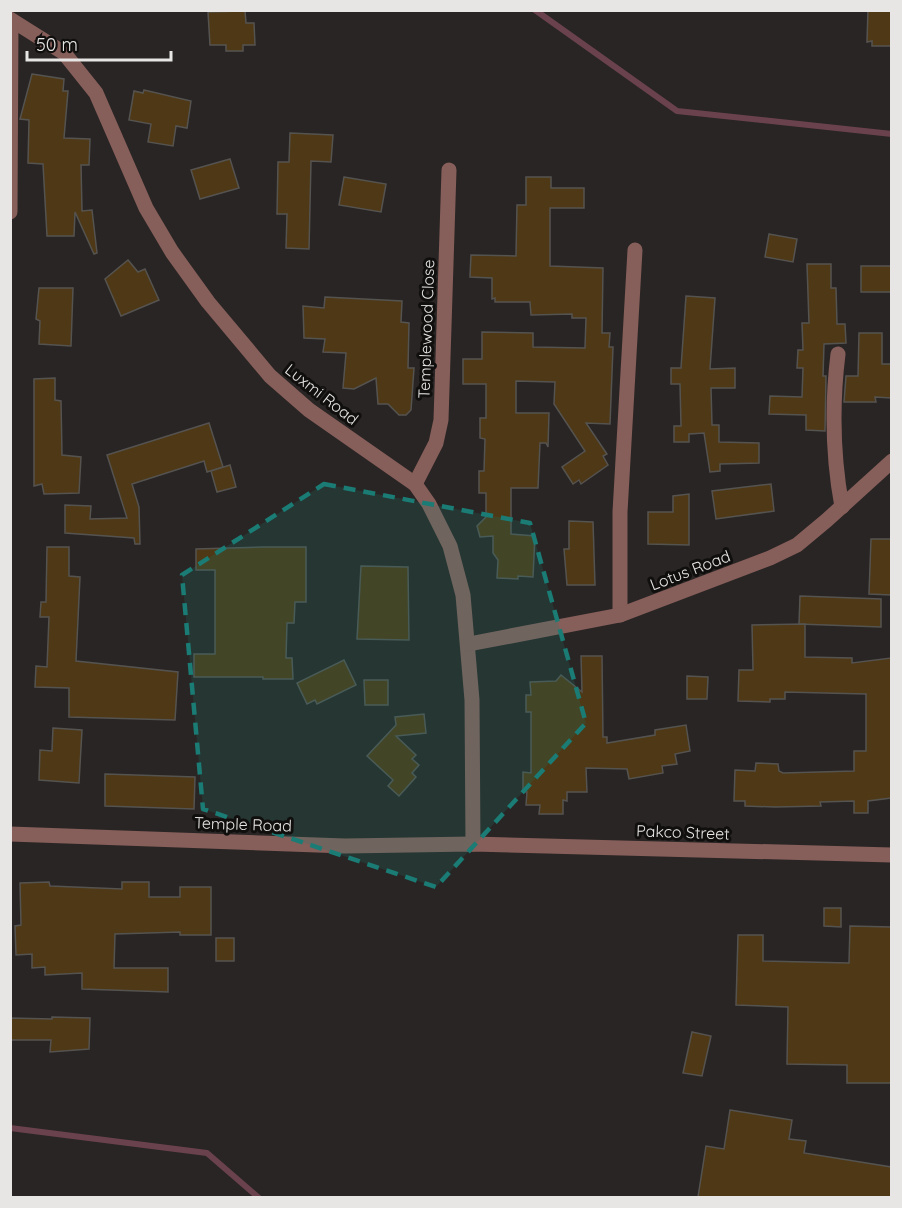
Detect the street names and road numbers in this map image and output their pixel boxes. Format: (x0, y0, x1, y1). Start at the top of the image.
street label: Templewood Close (414, 259, 438, 399)
street label: Luxmi Road (281, 359, 363, 429)
street label: Lotus Road (647, 546, 733, 594)
street label: Temple Road (194, 812, 292, 836)
street label: Pakco Street (636, 820, 730, 844)

